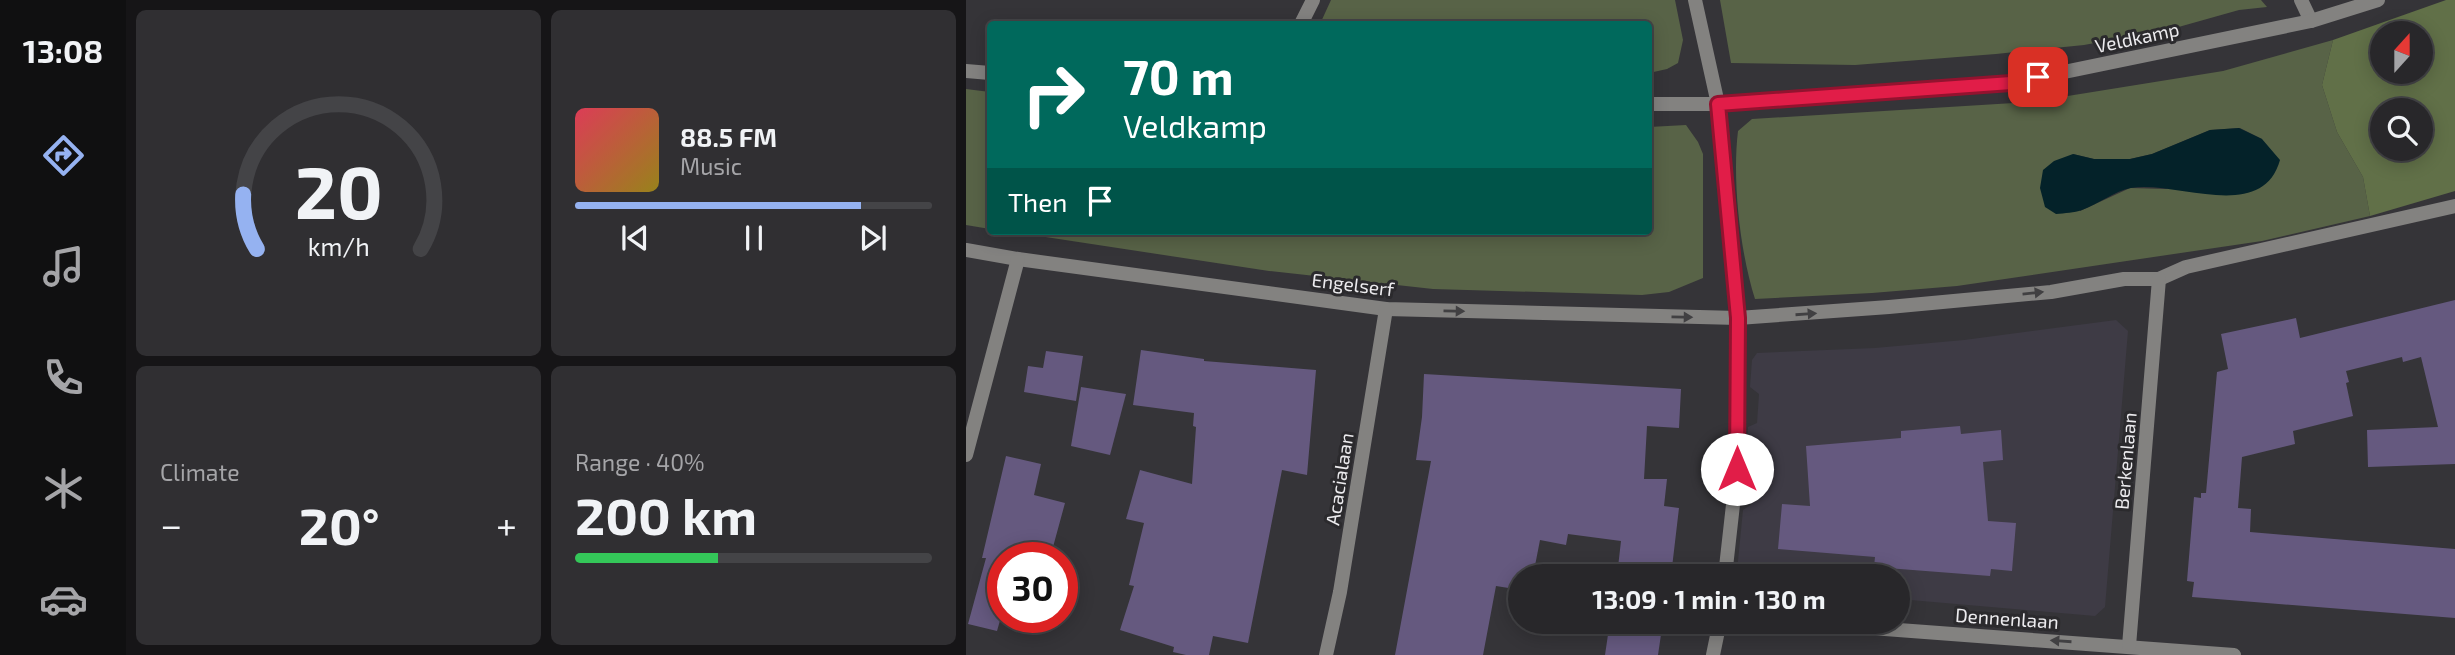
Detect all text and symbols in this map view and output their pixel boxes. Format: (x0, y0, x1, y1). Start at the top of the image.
street label: Veldkamp (2093, 17, 2181, 57)
north arrow (2370, 21, 2432, 84)
map controls (2370, 21, 2433, 161)
text: 13:08 (23, 31, 103, 69)
text: 70 m (1123, 46, 1234, 105)
pin (2008, 47, 2068, 107)
icon: right (1008, 49, 1099, 140)
icon: arrive (2019, 58, 2057, 96)
button: search (2370, 98, 2433, 161)
text: Veldkamp (1123, 106, 1267, 144)
text: 88.5 FM (680, 121, 777, 152)
icon: directions (39, 131, 88, 180)
text: 20 (294, 146, 383, 234)
text: Music (680, 152, 742, 180)
icon: arrive (1081, 182, 1119, 220)
text: Then (1008, 186, 1067, 217)
icon: previous (616, 219, 654, 257)
icon: pause (735, 219, 773, 257)
icon: next (854, 219, 892, 257)
text: km/h (307, 231, 370, 261)
icon: music (39, 242, 88, 291)
street label: Engelserf (1311, 268, 1396, 301)
one-way arrow (2022, 288, 2044, 299)
one-way arrow (1444, 305, 1466, 317)
one-way arrow (1795, 308, 1817, 319)
one-way arrow (1671, 311, 1693, 322)
icon: phone (39, 353, 88, 402)
street label: Berkenlaan (2109, 411, 2141, 511)
street label: Acacialaan (1320, 431, 1358, 527)
position arrow (1700, 432, 1774, 506)
text: Range · 40% (575, 448, 705, 476)
text: Climate (160, 458, 240, 486)
icon: climate (39, 464, 88, 513)
text: 200 km (575, 483, 757, 545)
text: 20° (299, 493, 380, 555)
text: − (160, 501, 182, 547)
text: + (496, 501, 517, 547)
speed limit sign: 30 (987, 542, 1078, 633)
icon: car (39, 575, 88, 624)
text: 13:09 · 1 min · 130 m (1592, 583, 1826, 614)
street label: Dennenlaan (1954, 603, 2060, 633)
one-way arrow (2050, 635, 2072, 646)

